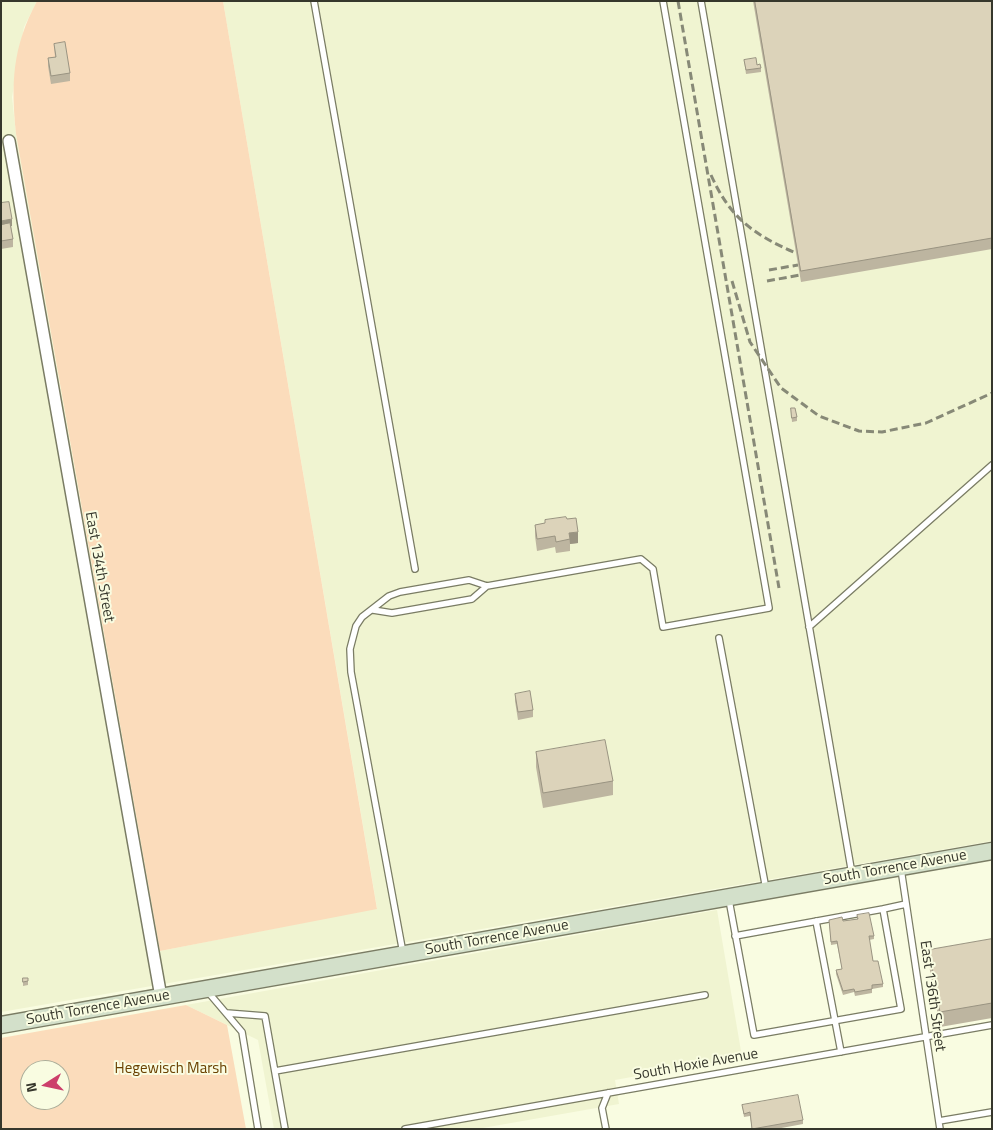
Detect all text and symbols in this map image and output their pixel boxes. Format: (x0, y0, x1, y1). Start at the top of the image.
street label: East 134th Street (80, 510, 118, 624)
street label: South Torrence Avenue (822, 847, 968, 889)
street label: South Torrence Avenue (424, 917, 570, 959)
street label: East 136th Street (915, 939, 949, 1053)
street label: South Torrence Avenue (25, 987, 171, 1029)
street label: South Hoxie Avenue (632, 1045, 760, 1085)
north arrow (20, 1060, 70, 1110)
park label: Hegewisch Marsh (115, 1060, 227, 1078)
text: N (20, 1081, 42, 1094)

